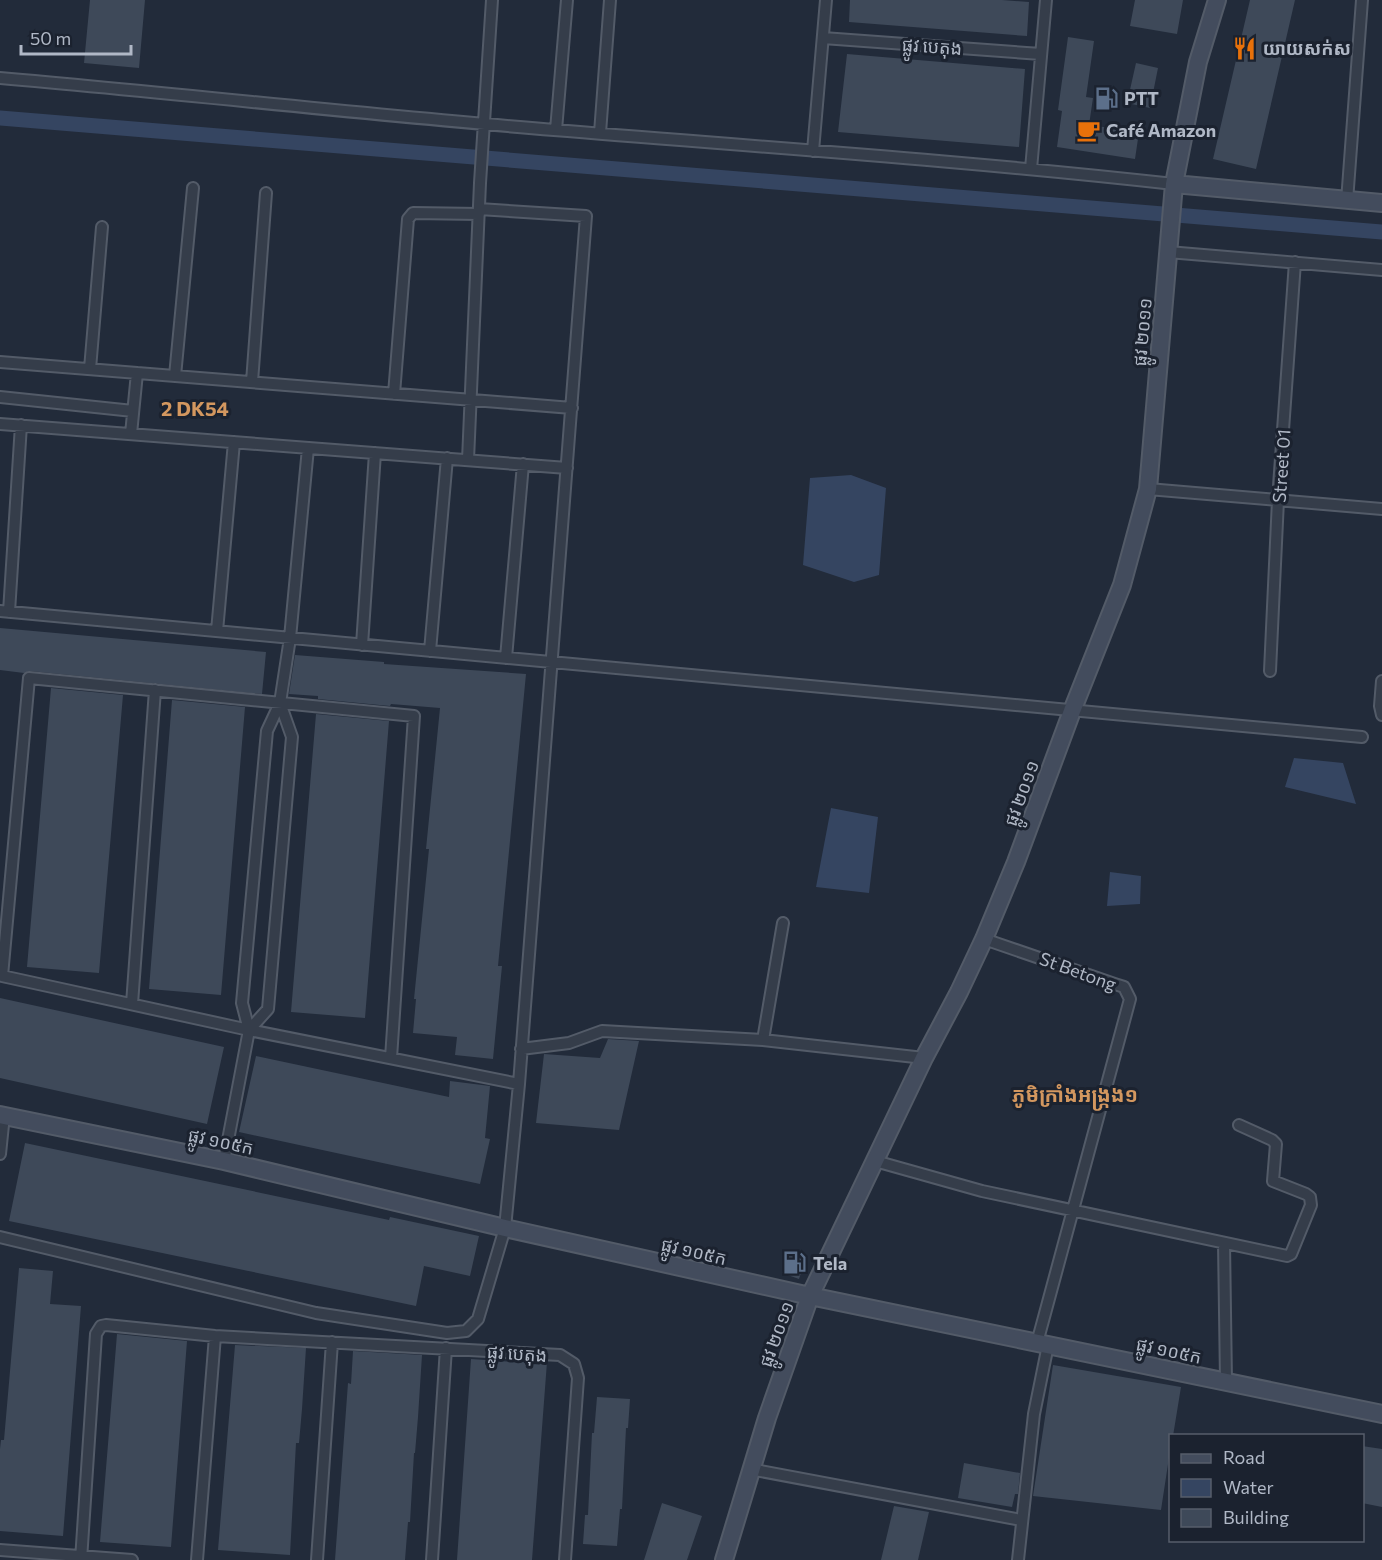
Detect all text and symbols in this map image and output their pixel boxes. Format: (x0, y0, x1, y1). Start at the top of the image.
scale bar (21, 18, 130, 56)
text: 50 m (30, 27, 71, 49)
street label: ផ្លូវ បេតុង (901, 33, 963, 65)
restaurant icon: យាយសក់ស (1232, 35, 1258, 61)
place label: យាយសក់ស (1263, 37, 1351, 59)
fuel station icon: PTT (1093, 85, 1119, 111)
place label: PTT (1124, 87, 1159, 109)
cafe icon: Café Amazon (1075, 117, 1101, 143)
place label: Café Amazon (1106, 119, 1216, 141)
street label: ផ្លូវ ២០១១ (1128, 297, 1162, 368)
district label: 2 DK54 (161, 396, 229, 420)
street label: Street 01 (1267, 428, 1295, 504)
street label: ផ្លូវ ២០១១ (999, 757, 1049, 831)
street label: St Betong (1037, 947, 1120, 995)
district label: ភូមិក្រាំងអង្រ្កង១ (1012, 1082, 1138, 1111)
street label: ផ្លូវ ១០៥ក (185, 1123, 256, 1165)
street label: ផ្លូវ ១០៥ក (658, 1233, 729, 1275)
fuel station icon: Tela (782, 1250, 808, 1276)
place label: Tela (813, 1252, 847, 1274)
street label: ផ្លូវ ២០១១ (754, 1298, 804, 1372)
street label: ផ្លូវ ១០៥ក (1133, 1332, 1204, 1374)
street label: ផ្លូវ បេតុង (486, 1340, 548, 1372)
legend (1169, 1434, 1364, 1542)
text: Road (1223, 1446, 1265, 1468)
text: Water (1223, 1476, 1274, 1498)
text: Building (1223, 1506, 1289, 1528)

